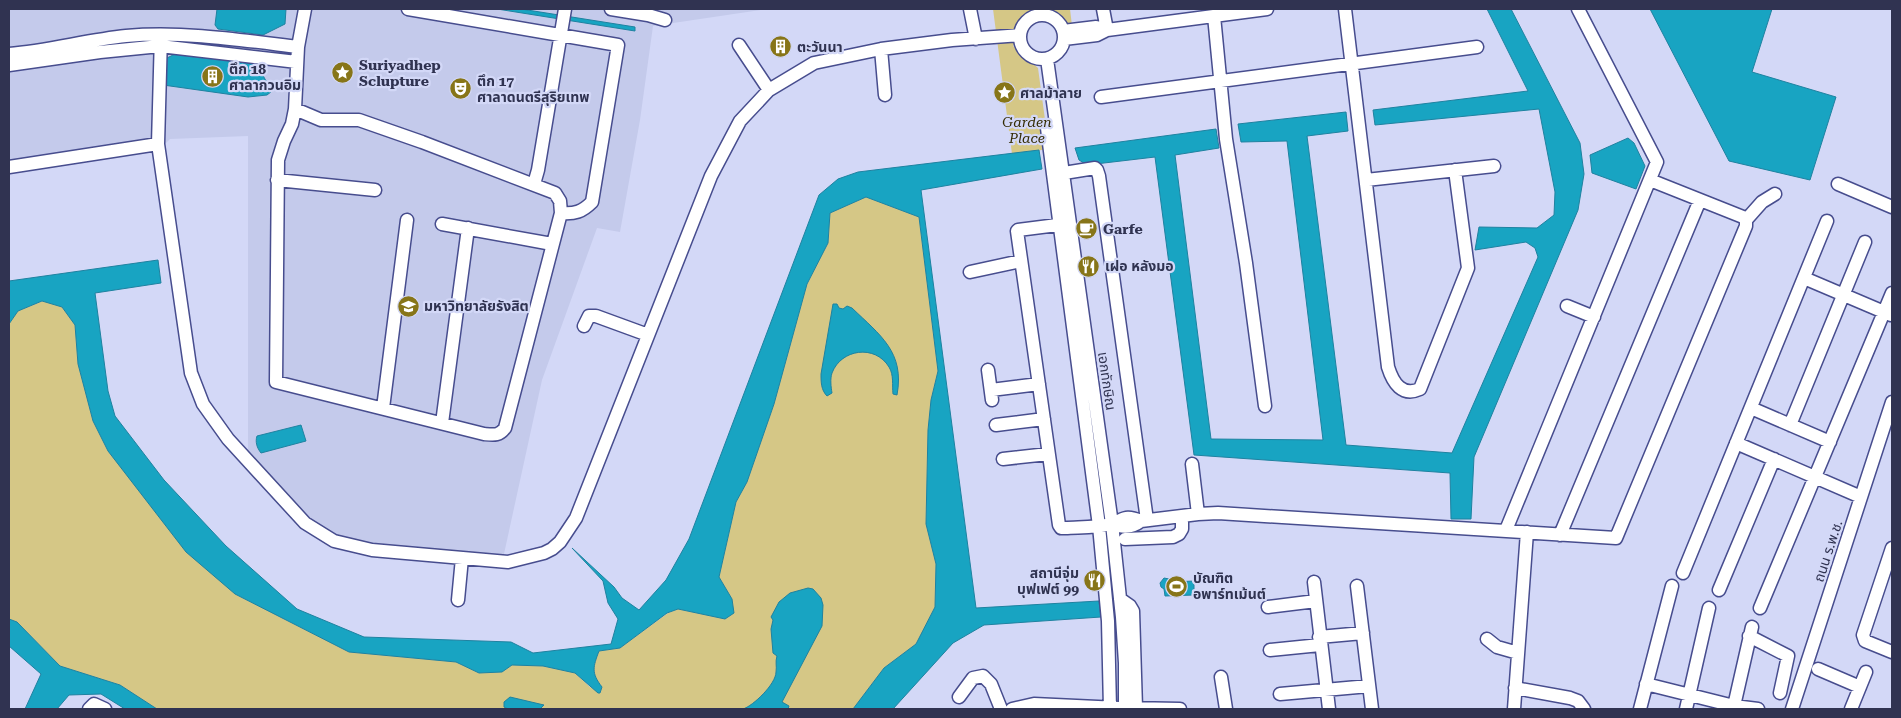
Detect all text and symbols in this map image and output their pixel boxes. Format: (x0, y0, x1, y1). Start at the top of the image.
building icon: ตะวันนา (769, 35, 793, 59)
place label: ตะวันนา (797, 39, 843, 55)
place label: Suriyadhep Sclupture (359, 57, 441, 89)
place label: ตึก 18 ศาลากวนอิม (229, 61, 301, 93)
place icon: Suriyadhep Sclupture (331, 61, 355, 85)
building icon: ตึก 18 ศาลากวนอิม (201, 65, 225, 89)
place label: ตึก 17 ศาลาดนตรีสุริยเทพ (477, 73, 589, 106)
theatre icon: ตึก 17 ศาลาดนตรีสุริยเทพ (449, 77, 473, 101)
place icon: ศาลม้าลาย (992, 81, 1016, 105)
place label: ศาลม้าลาย (1020, 85, 1082, 101)
park label: Garden Place (1002, 114, 1052, 146)
cafe icon: Garfe (1075, 217, 1099, 241)
place label: Garfe (1103, 221, 1143, 237)
restaurant icon: เฝอ หลังมอ (1077, 254, 1101, 278)
place label: เฝอ หลังมอ (1105, 258, 1174, 274)
school or university icon: มหาวิทยาลัยรังสิต (396, 294, 420, 318)
place label: มหาวิทยาลัยรังสิต (424, 298, 529, 314)
street label: เอกทักษิณ (1095, 351, 1119, 411)
street label: ถนน ร.พ.ช. (1810, 518, 1846, 584)
place label: สถานีจุ่ม บุฟเฟต์ 99 (1017, 565, 1079, 598)
restaurant icon: สถานีจุ่ม บุฟเฟต์ 99 (1083, 569, 1107, 593)
place label: บัณฑิต อพาร์ทเม้นต์ (1193, 570, 1266, 602)
sports icon: บัณฑิต อพาร์ทเม้นต์ (1165, 574, 1189, 598)

